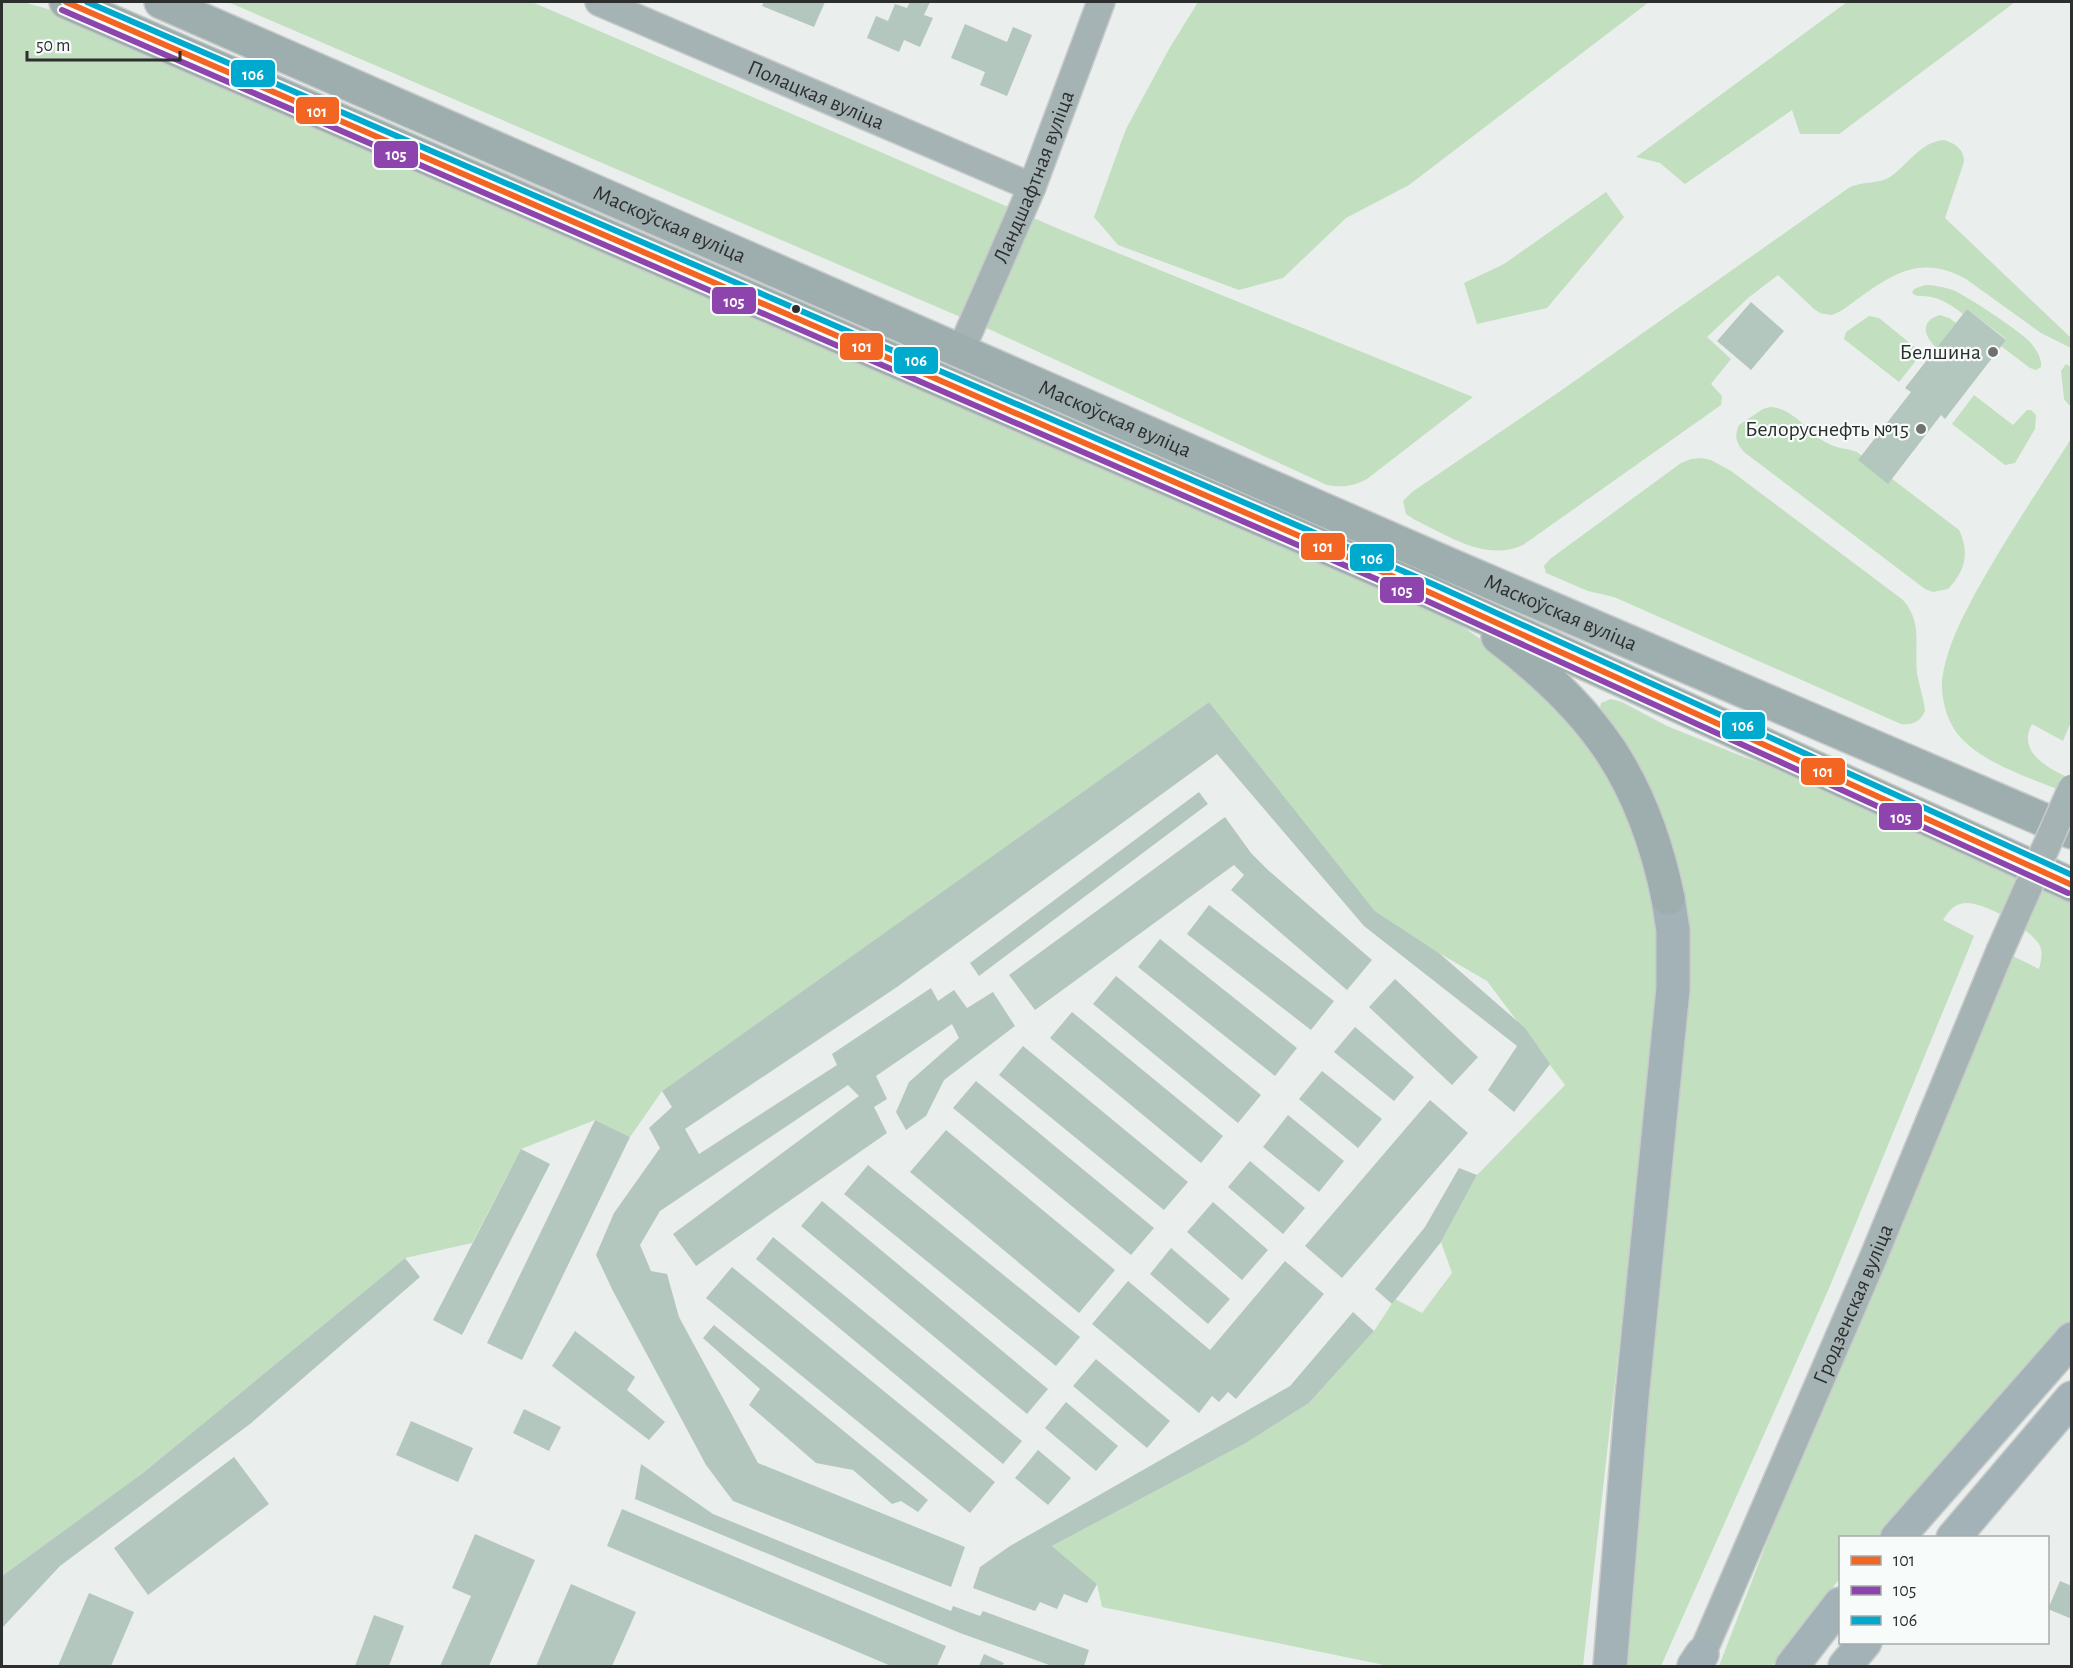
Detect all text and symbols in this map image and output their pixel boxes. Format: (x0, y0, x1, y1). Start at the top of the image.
scale bar (27, 24, 180, 62)
text: 50 m (36, 37, 70, 55)
street label: Полацкая вуліца (745, 56, 888, 134)
line badge: 106 (230, 59, 276, 88)
text: 106 (242, 67, 264, 83)
street label: Ландшафтная вуліца (989, 88, 1078, 266)
line badge: 101 (295, 96, 340, 125)
text: 101 (307, 104, 327, 120)
line badge: 105 (373, 140, 419, 169)
text: 105 (385, 147, 407, 163)
street label: Маскоўская вуліца (590, 181, 749, 267)
line badge: 105 (711, 286, 757, 315)
text: 105 (723, 294, 745, 310)
unlabelled marker (790, 303, 802, 315)
line badge: 101 (839, 332, 884, 361)
text: 101 (852, 339, 872, 355)
place label: Белшина (1900, 341, 1981, 363)
marker: Белшина (1986, 345, 2000, 359)
line badge: 106 (893, 346, 939, 375)
text: 106 (905, 353, 927, 369)
street label: Маскоўская вуліца (1035, 376, 1195, 462)
place label: Белоруснефть №15 (1745, 418, 1909, 440)
marker: Белоруснефть №15 (1914, 422, 1928, 436)
line badge: 101 (1300, 532, 1346, 561)
text: 101 (1313, 539, 1333, 555)
line badge: 106 (1349, 543, 1395, 572)
text: 106 (1361, 551, 1383, 567)
street label: Маскоўская вуліца (1481, 570, 1640, 655)
line badge: 105 (1379, 576, 1425, 604)
text: 105 (1391, 583, 1413, 599)
line badge: 106 (1721, 711, 1766, 740)
text: 106 (1732, 718, 1754, 734)
line badge: 101 (1800, 757, 1846, 786)
text: 101 (1813, 764, 1833, 780)
line badge: 105 (1878, 802, 1923, 831)
text: 105 (1890, 810, 1912, 826)
street label: Гродзенская вуліца (1809, 1221, 1897, 1387)
legend (1839, 1536, 2049, 1644)
text: 101 (1893, 1552, 1915, 1570)
text: 105 (1893, 1582, 1916, 1600)
text: 106 (1893, 1612, 1917, 1630)

